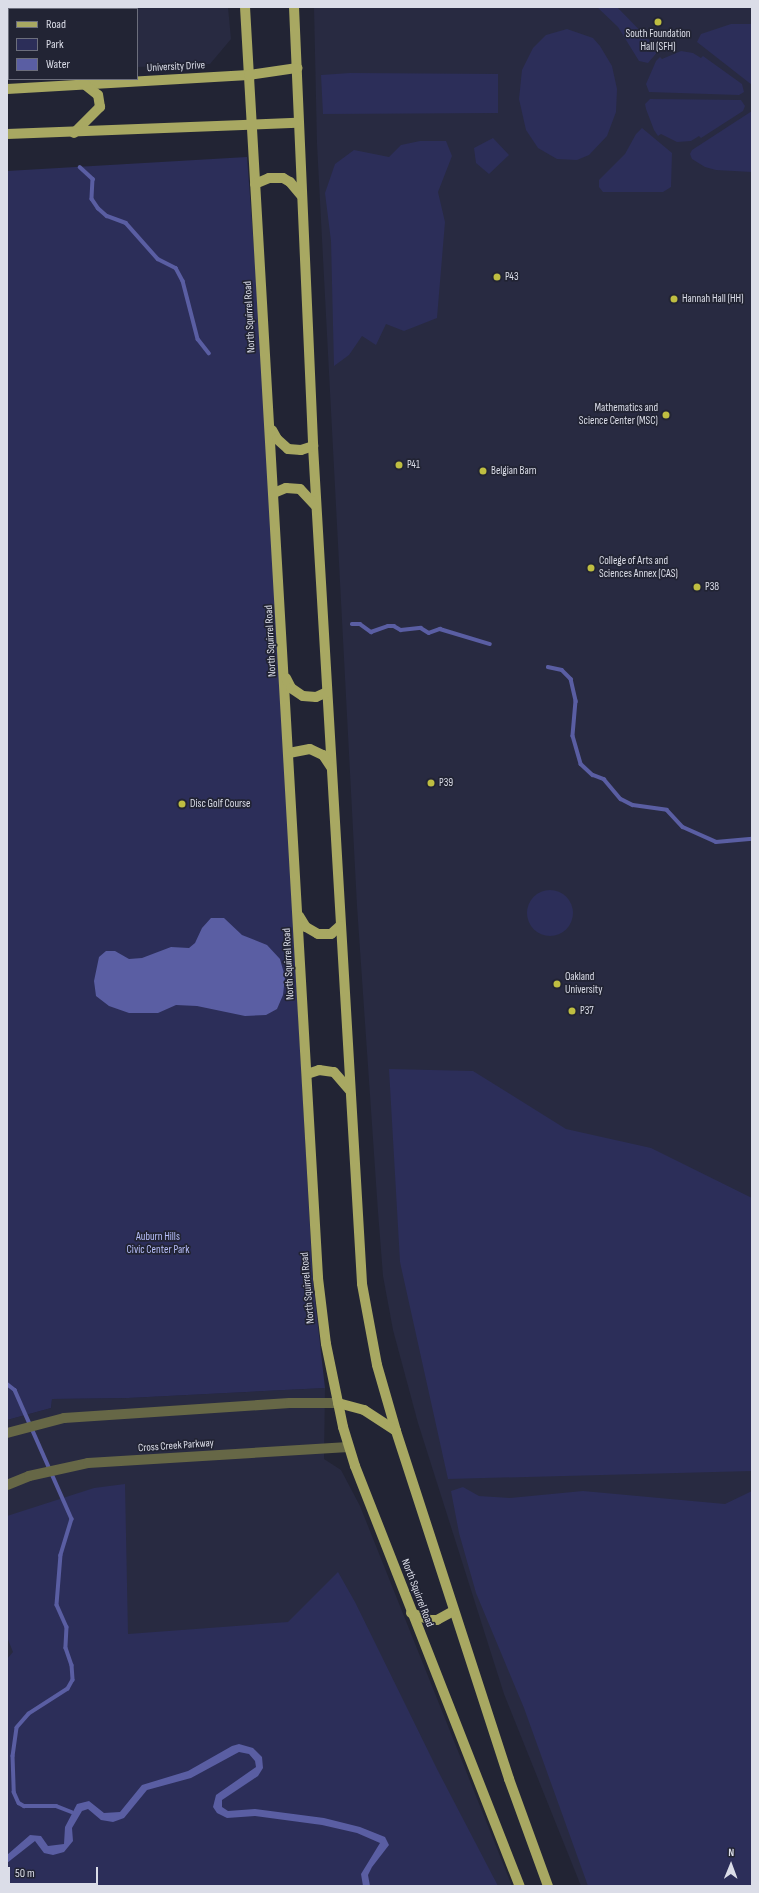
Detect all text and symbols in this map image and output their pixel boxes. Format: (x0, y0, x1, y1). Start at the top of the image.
legend (8, 8, 138, 80)
text: Road (46, 17, 66, 32)
marker: South Foundation Hall (SFH) (653, 17, 663, 27)
place label: South Foundation Hall (SFH) (625, 28, 691, 54)
text: Park (46, 37, 64, 52)
text: Water (46, 57, 70, 72)
street label: University Drive (147, 59, 205, 75)
place label: P43 (505, 270, 519, 284)
marker: P43 (492, 272, 502, 282)
street label: North Squirrel Road (242, 281, 258, 353)
place label: Hannah Hall (HH) (682, 292, 744, 306)
marker: Hannah Hall (HH) (669, 294, 679, 304)
place label: Mathematics and Science Center (MSC) (579, 402, 658, 428)
marker: Mathematics and Science Center (MSC) (661, 410, 671, 420)
place label: P41 (407, 458, 420, 472)
marker: P41 (394, 460, 404, 470)
place label: Belgian Barn (491, 464, 537, 478)
marker: Belgian Barn (478, 466, 488, 476)
place label: College of Arts and Sciences Annex (CAS) (599, 555, 678, 581)
marker: College of Arts and Sciences Annex (CAS) (586, 563, 596, 573)
place label: P38 (705, 580, 719, 594)
marker: P38 (692, 582, 702, 592)
street label: North Squirrel Road (263, 605, 279, 677)
place label: P39 (439, 776, 453, 790)
marker: P39 (426, 778, 436, 788)
place label: Disc Golf Course (190, 797, 250, 811)
marker: Disc Golf Course (177, 799, 187, 809)
street label: North Squirrel Road (281, 928, 297, 1000)
place label: Oakland University (565, 971, 602, 997)
marker: Oakland University (552, 979, 562, 989)
place label: P37 (580, 1004, 594, 1018)
marker: P37 (567, 1006, 577, 1016)
park label: Auburn Hills Civic Center Park (127, 1231, 189, 1257)
street label: North Squirrel Road (298, 1252, 318, 1324)
street label: Cross Creek Parkway (138, 1437, 214, 1455)
street label: North Squirrel Road (398, 1557, 436, 1629)
north arrow (711, 1845, 751, 1885)
text: N (728, 1846, 734, 1859)
scale bar (10, 1859, 100, 1885)
text: 50 m (15, 1866, 35, 1881)

